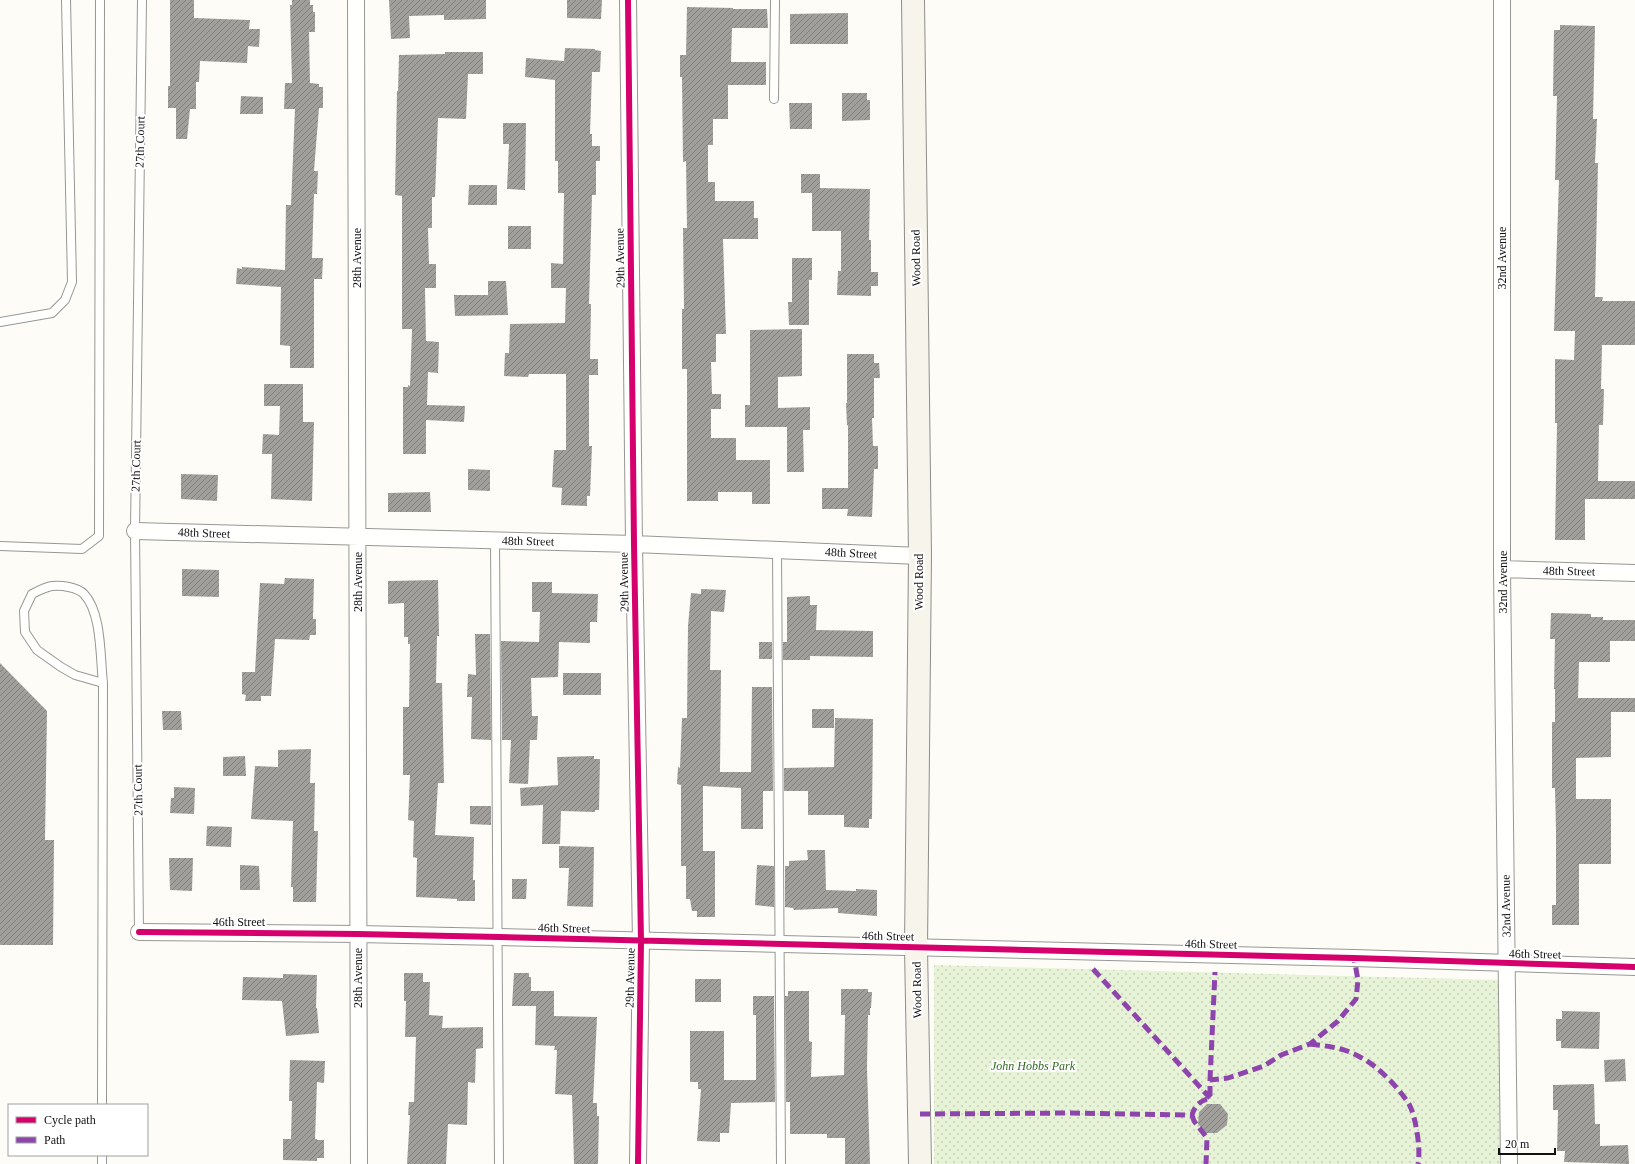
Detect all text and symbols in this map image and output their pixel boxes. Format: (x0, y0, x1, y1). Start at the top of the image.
street label: 27th Court (133, 115, 147, 168)
street label: 32nd Avenue (1495, 227, 1509, 289)
street label: 28th Avenue (350, 228, 364, 288)
street label: 29th Avenue (612, 228, 628, 288)
street label: Wood Road (909, 230, 923, 286)
street label: 27th Court (129, 439, 143, 492)
street label: 48th Street (178, 525, 231, 541)
street label: 48th Street (502, 534, 555, 548)
street label: 48th Street (825, 545, 878, 561)
street label: 32nd Avenue (1496, 551, 1510, 613)
street label: 28th Avenue (351, 552, 365, 612)
street label: 29th Avenue (616, 552, 632, 612)
street label: Wood Road (912, 554, 926, 610)
street label: 48th Street (1543, 564, 1596, 578)
street label: 27th Court (131, 763, 145, 816)
street label: 32nd Avenue (1498, 874, 1514, 938)
street label: 46th Street (213, 915, 266, 929)
street label: 46th Street (538, 921, 591, 935)
street label: 46th Street (862, 929, 915, 943)
street label: 46th Street (1185, 937, 1238, 951)
street label: 46th Street (1509, 947, 1562, 961)
street label: 28th Avenue (351, 948, 365, 1008)
street label: 29th Avenue (622, 948, 638, 1008)
street label: Wood Road (910, 962, 924, 1018)
park label: John Hobbs Park (991, 1059, 1076, 1073)
legend (8, 1104, 148, 1156)
text: Cycle path (44, 1113, 96, 1127)
scale bar (1499, 1130, 1555, 1156)
text: Path (44, 1133, 65, 1147)
text: 20 m (1505, 1137, 1530, 1151)

